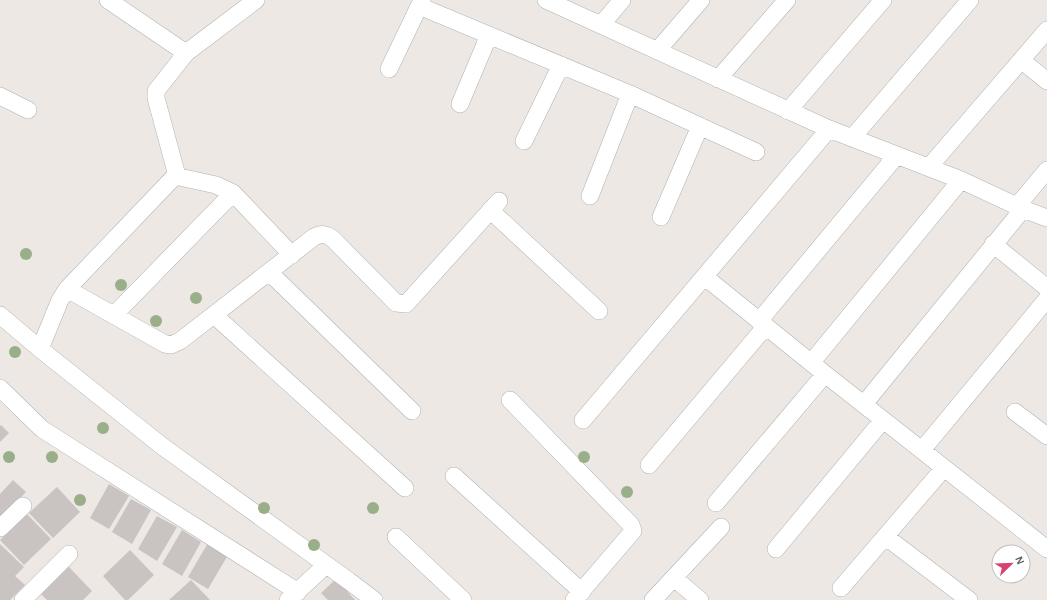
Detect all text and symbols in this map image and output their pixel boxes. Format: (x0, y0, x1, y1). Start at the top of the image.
north arrow (991, 544, 1031, 584)
text: N (1013, 555, 1026, 566)

